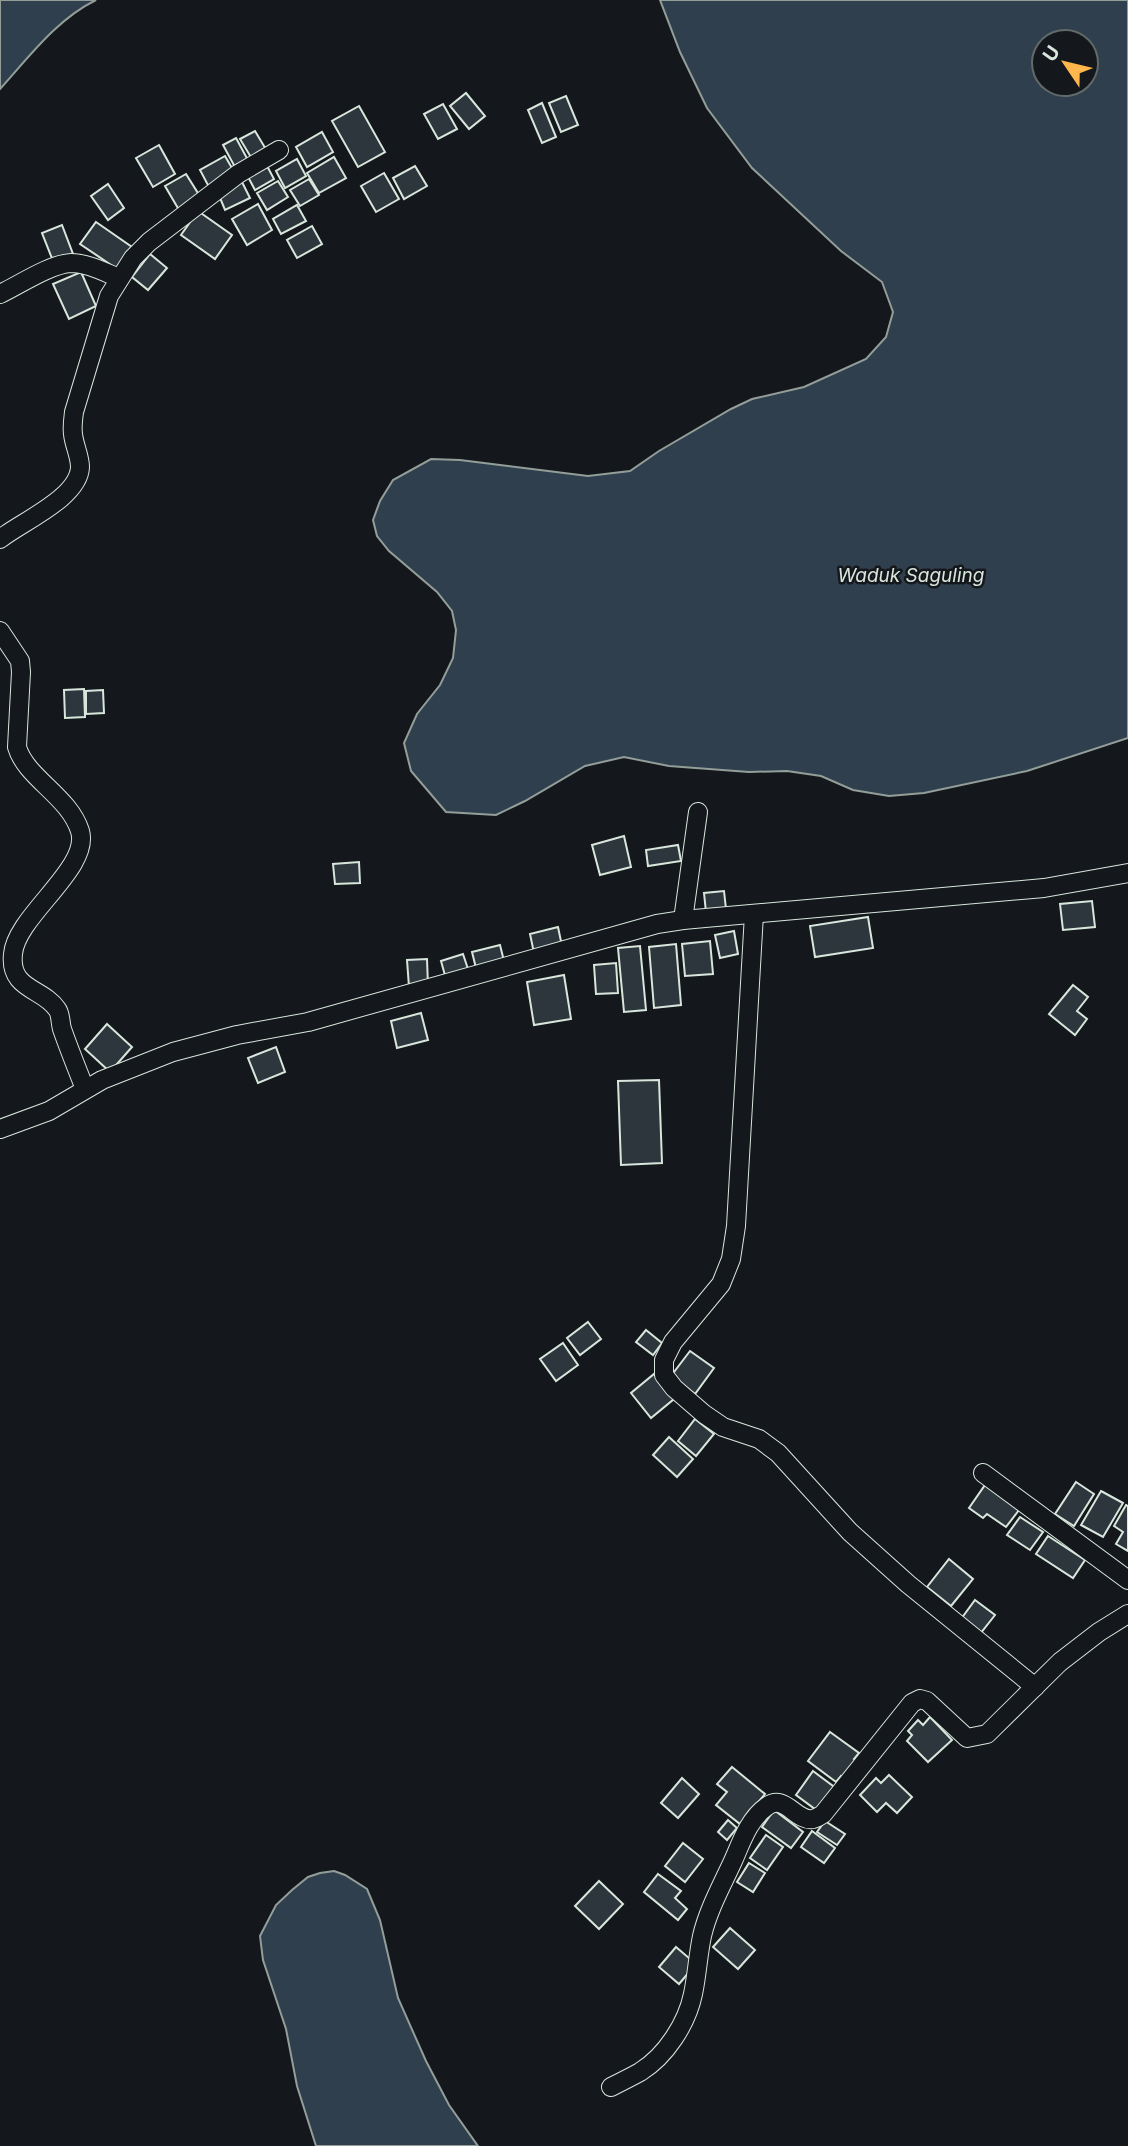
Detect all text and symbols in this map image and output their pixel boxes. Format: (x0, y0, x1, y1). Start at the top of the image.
north arrow (1030, 28, 1100, 98)
text: U (1038, 41, 1065, 66)
water label: Waduk Saguling (838, 564, 985, 587)

